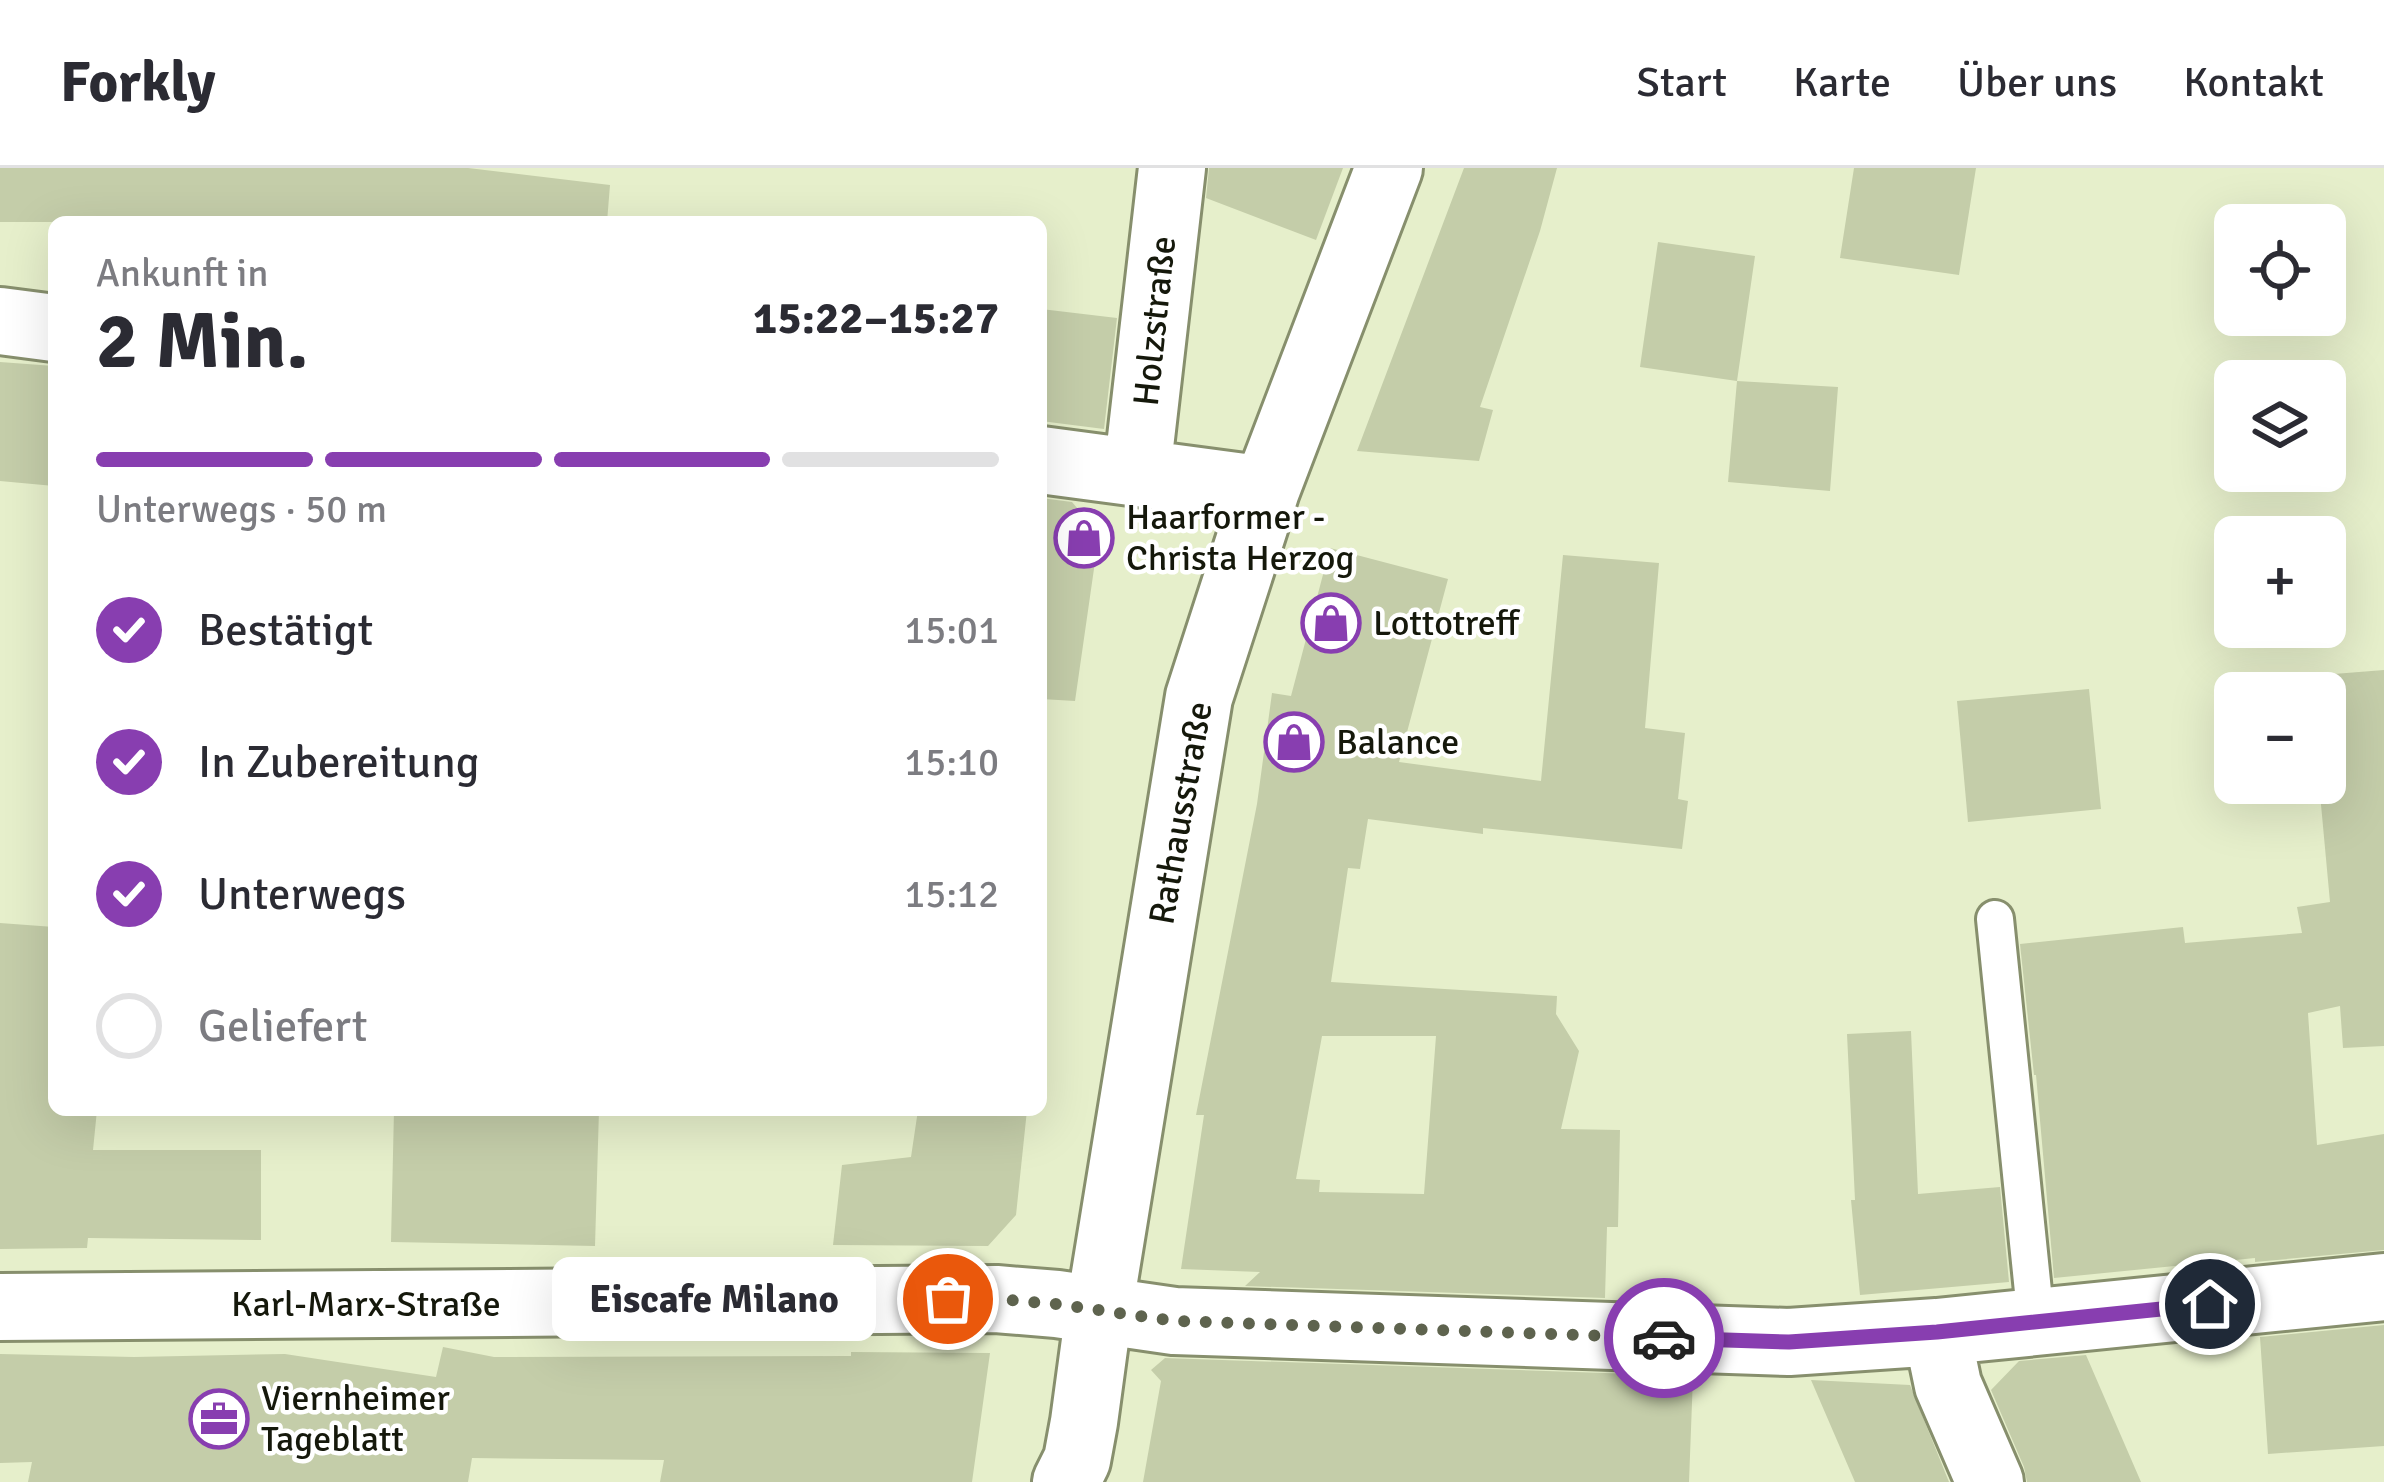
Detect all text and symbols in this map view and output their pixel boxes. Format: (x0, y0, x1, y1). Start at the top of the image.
text: Forkly (60, 47, 216, 118)
text: Start (1637, 57, 1727, 108)
text: Karte (1793, 57, 1891, 108)
text: Über uns (1957, 57, 2117, 108)
text: Kontakt (2183, 57, 2324, 108)
map controls (2214, 204, 2346, 804)
button: locate (2214, 204, 2346, 336)
street label: Holzstraße (1124, 234, 1186, 408)
text: Ankunft in (96, 249, 269, 297)
text: 15:22–15:27 (753, 291, 999, 346)
text: 2 Min. (96, 294, 309, 390)
button: layers (2214, 360, 2346, 492)
text: Unterwegs · 50 m (96, 485, 387, 533)
place label: Haarformer - Christa Herzog (1126, 495, 1355, 581)
shop icon: Haarformer - Christa Herzog (1053, 507, 1115, 569)
button: + (2214, 516, 2346, 648)
shop icon: Lottotreff (1300, 592, 1362, 654)
icon: check (96, 597, 162, 663)
place label: Lottotreff (1373, 601, 1521, 646)
text: Bestätigt (198, 603, 373, 658)
text: 15:01 (904, 606, 999, 654)
button: − (2214, 672, 2346, 804)
street label: Rathausstraße (1139, 698, 1223, 928)
shop icon: Balance (1263, 711, 1325, 773)
place label: Balance (1336, 720, 1459, 765)
icon: check (96, 729, 162, 795)
text: In Zubereitung (198, 735, 480, 790)
text: 15:10 (904, 738, 999, 786)
icon: check (96, 861, 162, 927)
text: Unterwegs (198, 867, 406, 922)
text: 15:12 (904, 870, 999, 918)
text: Geliefert (198, 999, 368, 1054)
pin (897, 1248, 999, 1350)
pin (2159, 1253, 2261, 1355)
callout: Eiscafe Milano (552, 1257, 876, 1341)
icon: bag (915, 1266, 981, 1332)
icon: home (2177, 1271, 2243, 1337)
text: Eiscafe Milano (589, 1275, 839, 1323)
courier (1604, 1278, 1724, 1398)
street label: Karl-Marx-Straße (231, 1282, 501, 1327)
icon: car (1631, 1305, 1697, 1371)
place label: Viernheimer Tageblatt (261, 1376, 450, 1462)
office icon: Viernheimer Tageblatt (188, 1388, 250, 1450)

